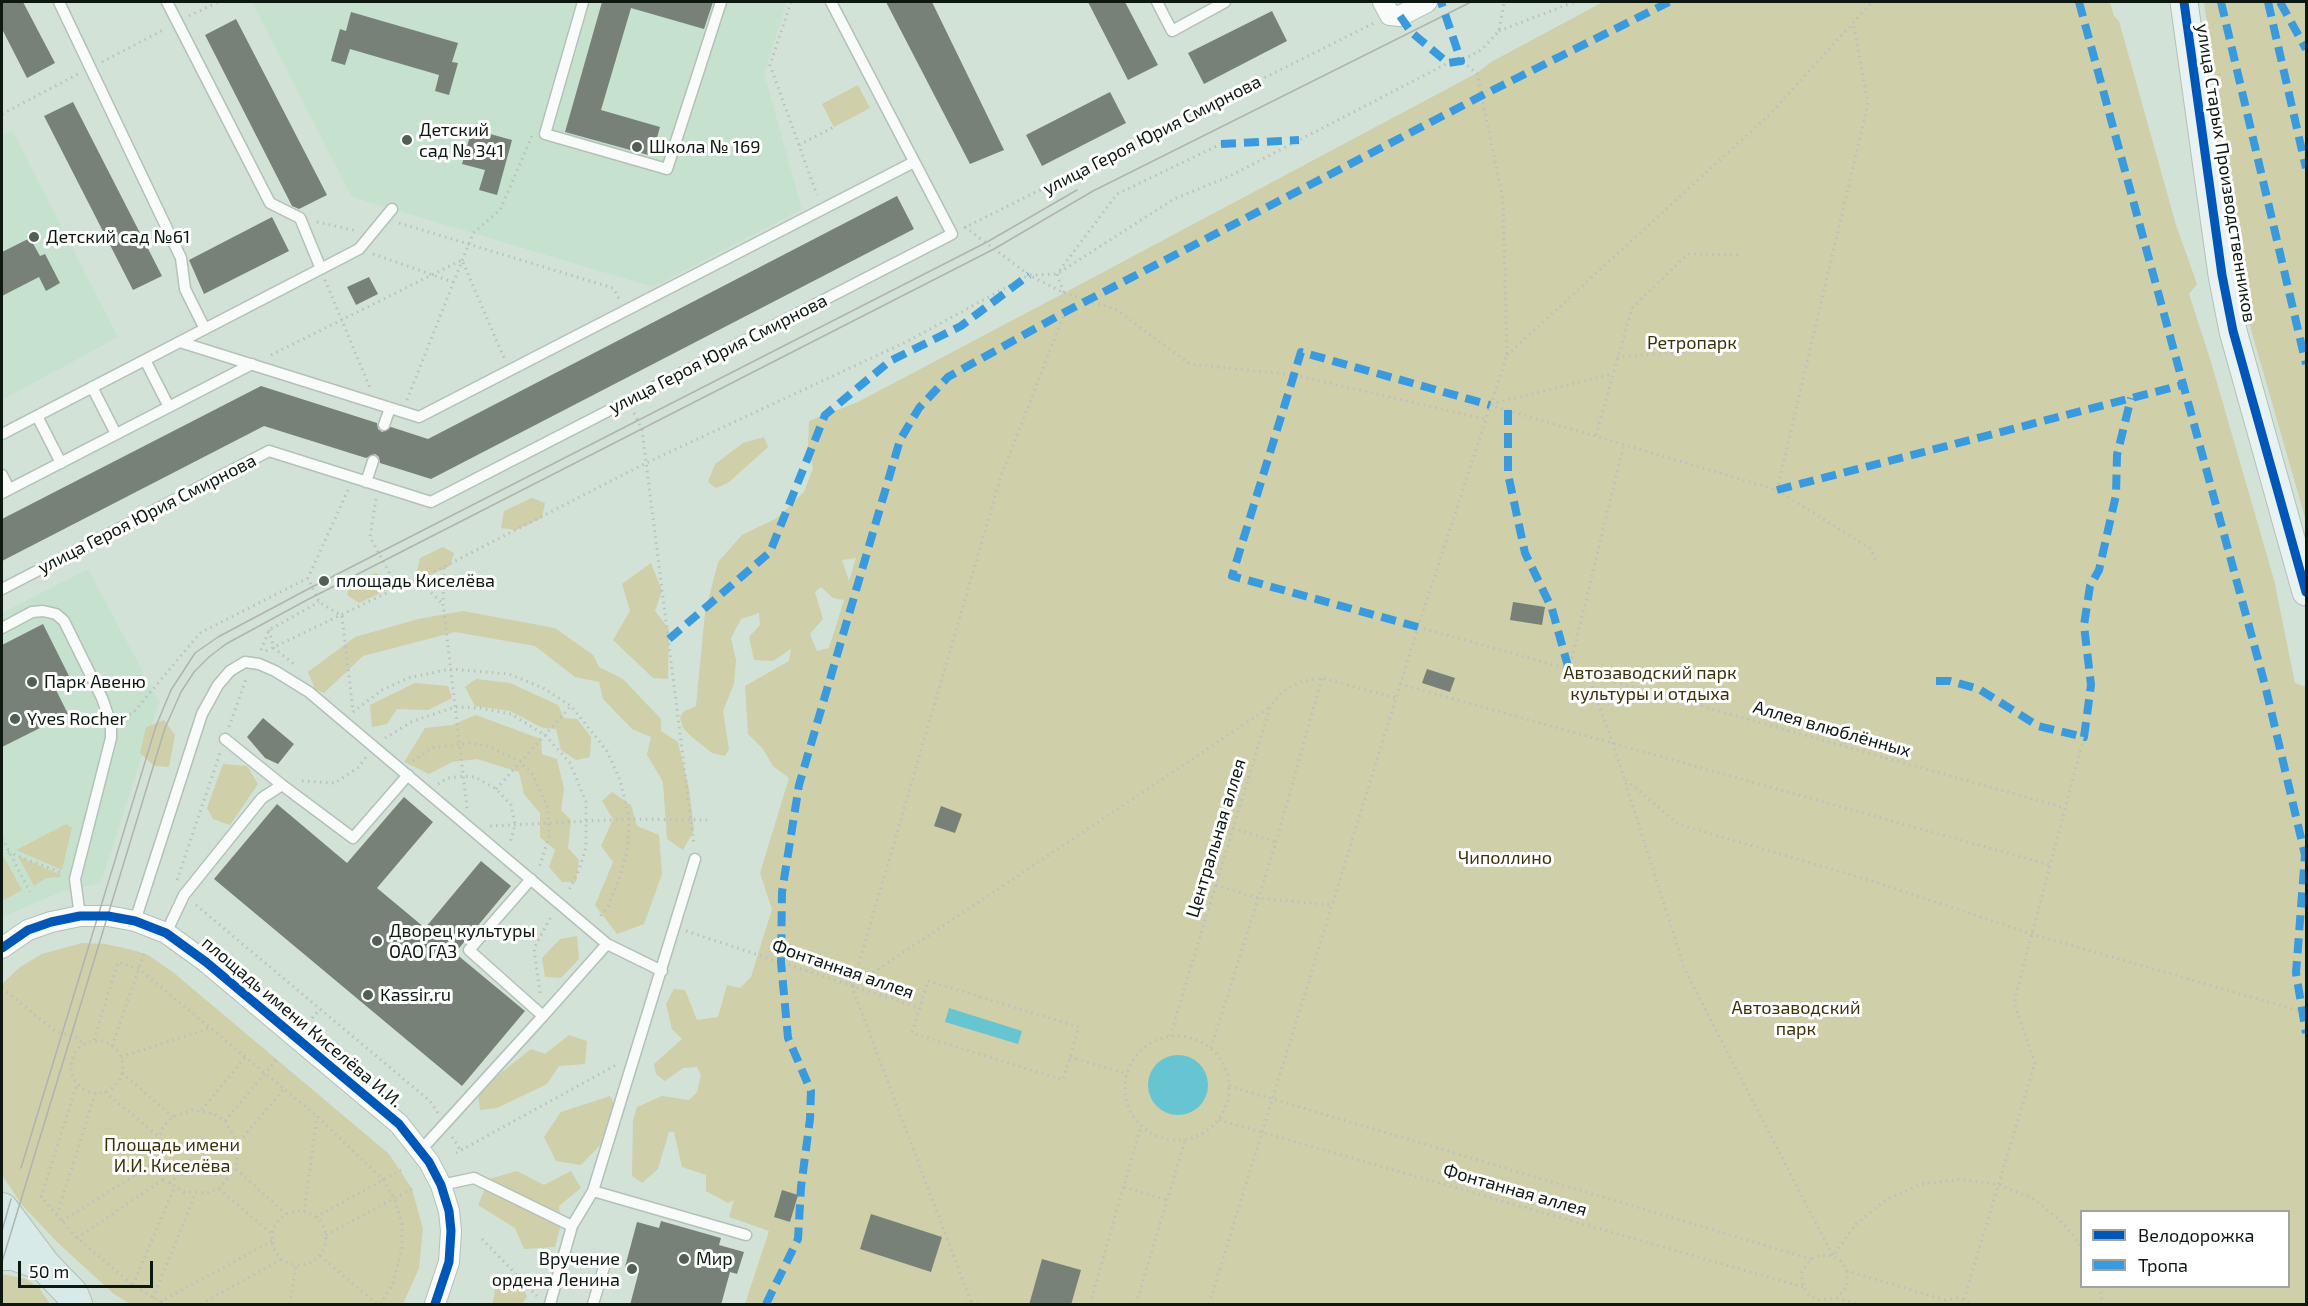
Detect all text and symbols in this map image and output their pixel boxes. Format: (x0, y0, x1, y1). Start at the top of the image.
street label: улица Старых Производственников (2192, 22, 2260, 324)
street label: улица Героя Юрия Смирнова (1039, 70, 1265, 200)
place label: Детский сад № 341 (419, 119, 504, 162)
marker: Детский сад № 341 (400, 133, 414, 147)
place label: Школа № 169 (649, 136, 760, 158)
marker: Школа № 169 (630, 140, 644, 154)
place label: Детский сад №61 (46, 226, 190, 248)
marker: Детский сад №61 (27, 230, 41, 244)
street label: улица Героя Юрия Смирнова (605, 289, 831, 419)
park label: Ретропарк (1647, 332, 1737, 354)
street label: улица Героя Юрия Смирнова (34, 449, 260, 579)
place label: площадь Киселёва (336, 570, 495, 592)
marker: площадь Киселёва (317, 574, 331, 588)
park label: Автозаводский парк культуры и отдыха (1563, 662, 1737, 704)
place label: Парк Авеню (44, 671, 146, 693)
marker: Парк Авеню (25, 675, 39, 689)
street label: Аллея влюблённых (1751, 696, 1913, 762)
place label: Yves Rocher (27, 708, 127, 730)
marker: Yves Rocher (8, 712, 22, 726)
street label: Центральная аллея (1182, 756, 1250, 920)
park label: Чиполлино (1458, 847, 1552, 869)
place label: Дворец культуры ОАО ГАЗ (389, 920, 535, 962)
street label: площадь имени Киселёва И.И. (197, 932, 407, 1112)
marker: Дворец культуры ОАО ГАЗ (370, 934, 384, 948)
street label: Фонтанная аллея (769, 935, 917, 1003)
place label: Kassir.ru (380, 984, 451, 1006)
marker: Kassir.ru (361, 988, 375, 1002)
park label: Автозаводский парк (1732, 997, 1860, 1040)
park label: Площадь имени И.И. Киселёва (104, 1134, 240, 1176)
street label: Фонтанная аллея (1441, 1159, 1589, 1221)
legend (2080, 1210, 2290, 1288)
text: Велодорожка (2138, 1224, 2254, 1246)
place label: Вручение ордена Ленина (492, 1248, 620, 1290)
place label: Мир (696, 1248, 733, 1270)
scale bar (21, 1249, 156, 1287)
marker: Мир (677, 1252, 691, 1266)
text: Тропа (2138, 1254, 2188, 1276)
text: 50 m (29, 1260, 69, 1282)
marker: Вручение ордена Ленина (625, 1262, 639, 1276)

